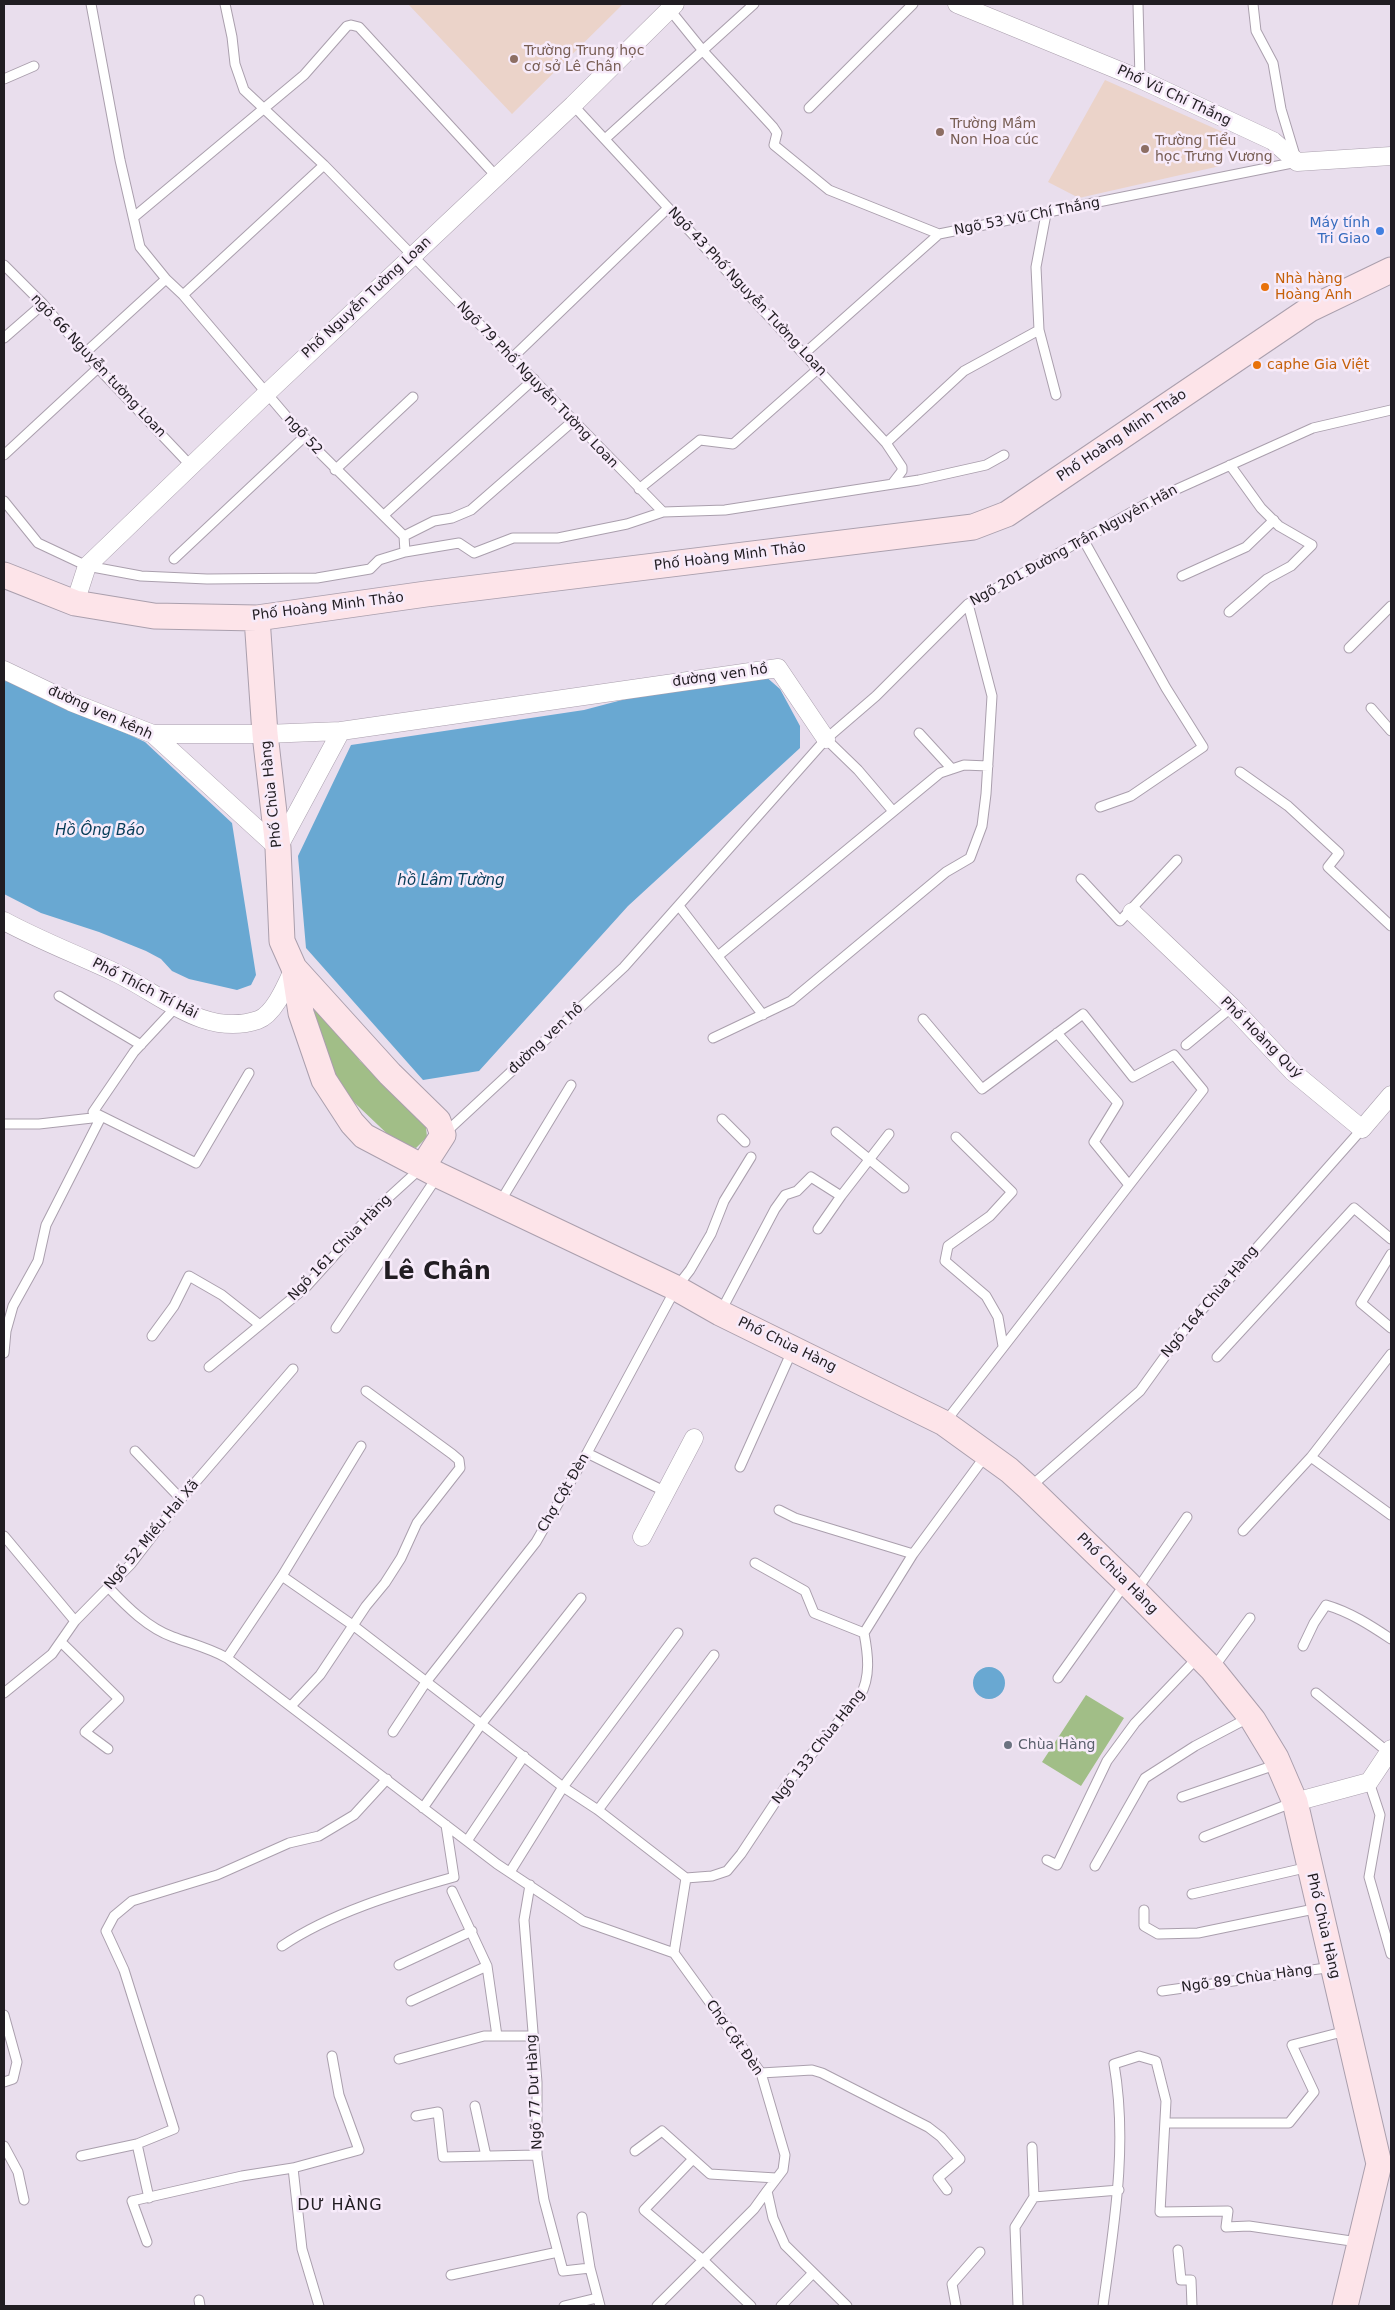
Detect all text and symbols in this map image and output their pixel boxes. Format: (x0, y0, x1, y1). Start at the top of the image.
place label: Trường Trung học cơ sở Lê Chân (524, 43, 644, 75)
marker: Trường Trung học cơ sở Lê Chân (508, 53, 520, 65)
street label: Phố Vũ Chí Thắng (1114, 62, 1234, 130)
place label: Trường Mầm Non Hoa cúc (950, 116, 1039, 148)
marker: Trường Mầm Non Hoa cúc (934, 126, 946, 138)
place label: Trường Tiểu học Trưng Vương (1155, 133, 1273, 166)
marker: Trường Tiểu học Trưng Vương (1139, 143, 1151, 155)
street label: Ngõ 53 Vũ Chí Thắng (953, 195, 1101, 239)
street label: Ngõ 43 Phố Nguyễn Tường Loan (664, 204, 830, 380)
place label: Máy tính Tri Giao (1309, 215, 1370, 248)
marker: Máy tính Tri Giao (1374, 225, 1386, 237)
street label: Phố Nguyễn Tường Loan (299, 234, 435, 362)
place label: Nhà hàng Hoàng Anh (1275, 271, 1352, 304)
marker: Nhà hàng Hoàng Anh (1259, 281, 1271, 293)
street label: ngõ 66 Nguyễn tường Loan (27, 291, 169, 441)
street label: Ngõ 79 Phố Nguyễn Tường Loan (453, 298, 621, 472)
place label: caphe Gia Việt (1267, 357, 1369, 373)
marker: caphe Gia Việt (1251, 359, 1263, 371)
street label: Phố Hoàng Minh Thảo (1054, 386, 1190, 486)
street label: ngõ 52 (280, 412, 326, 458)
street label: Ngõ 201 Đường Trần Nguyên Hãn (967, 482, 1181, 610)
street label: Phố Hoàng Minh Thảo (653, 539, 807, 575)
street label: Phố Hoàng Minh Thảo (251, 589, 405, 625)
street label: đường ven hồ (671, 661, 769, 691)
street label: đường ven kênh (45, 682, 155, 744)
street label: Phố Chùa Hàng (258, 740, 286, 848)
water label: Hồ Ông Báo (55, 822, 145, 840)
water label: hồ Lâm Tường (397, 872, 505, 890)
street label: Phố Thích Trí Hải (89, 955, 201, 1023)
street label: Phố Hoàng Quý (1217, 994, 1305, 1082)
street label: đường ven hồ (505, 1000, 587, 1078)
street label: Ngõ 161 Chùa Hàng (285, 1191, 395, 1305)
street label: Ngõ 164 Chùa Hàng (1158, 1243, 1262, 1361)
district label: Lê Chân (383, 1259, 491, 1287)
street label: Phố Chùa Hàng (735, 1314, 839, 1376)
street label: Chợ Cột Đèn (535, 1451, 593, 1535)
street label: Ngõ 52 Miếu Hai Xã (101, 1477, 203, 1593)
street label: Phố Chùa Hàng (1073, 1530, 1161, 1618)
street label: Ngõ 133 Chùa Hàng (769, 1686, 869, 1808)
place label: Chùa Hàng (1018, 1737, 1095, 1753)
marker: Chùa Hàng (1002, 1739, 1014, 1751)
street label: Phố Chùa Hàng (1303, 1872, 1343, 1980)
street label: Ngõ 89 Chùa Hàng (1180, 1961, 1314, 1997)
street label: Chợ Cột Đèn (702, 1997, 766, 2079)
street label: Ngõ 77 Dư Hàng (524, 2034, 546, 2150)
district label: DƯ HÀNG (296, 2196, 384, 2216)

